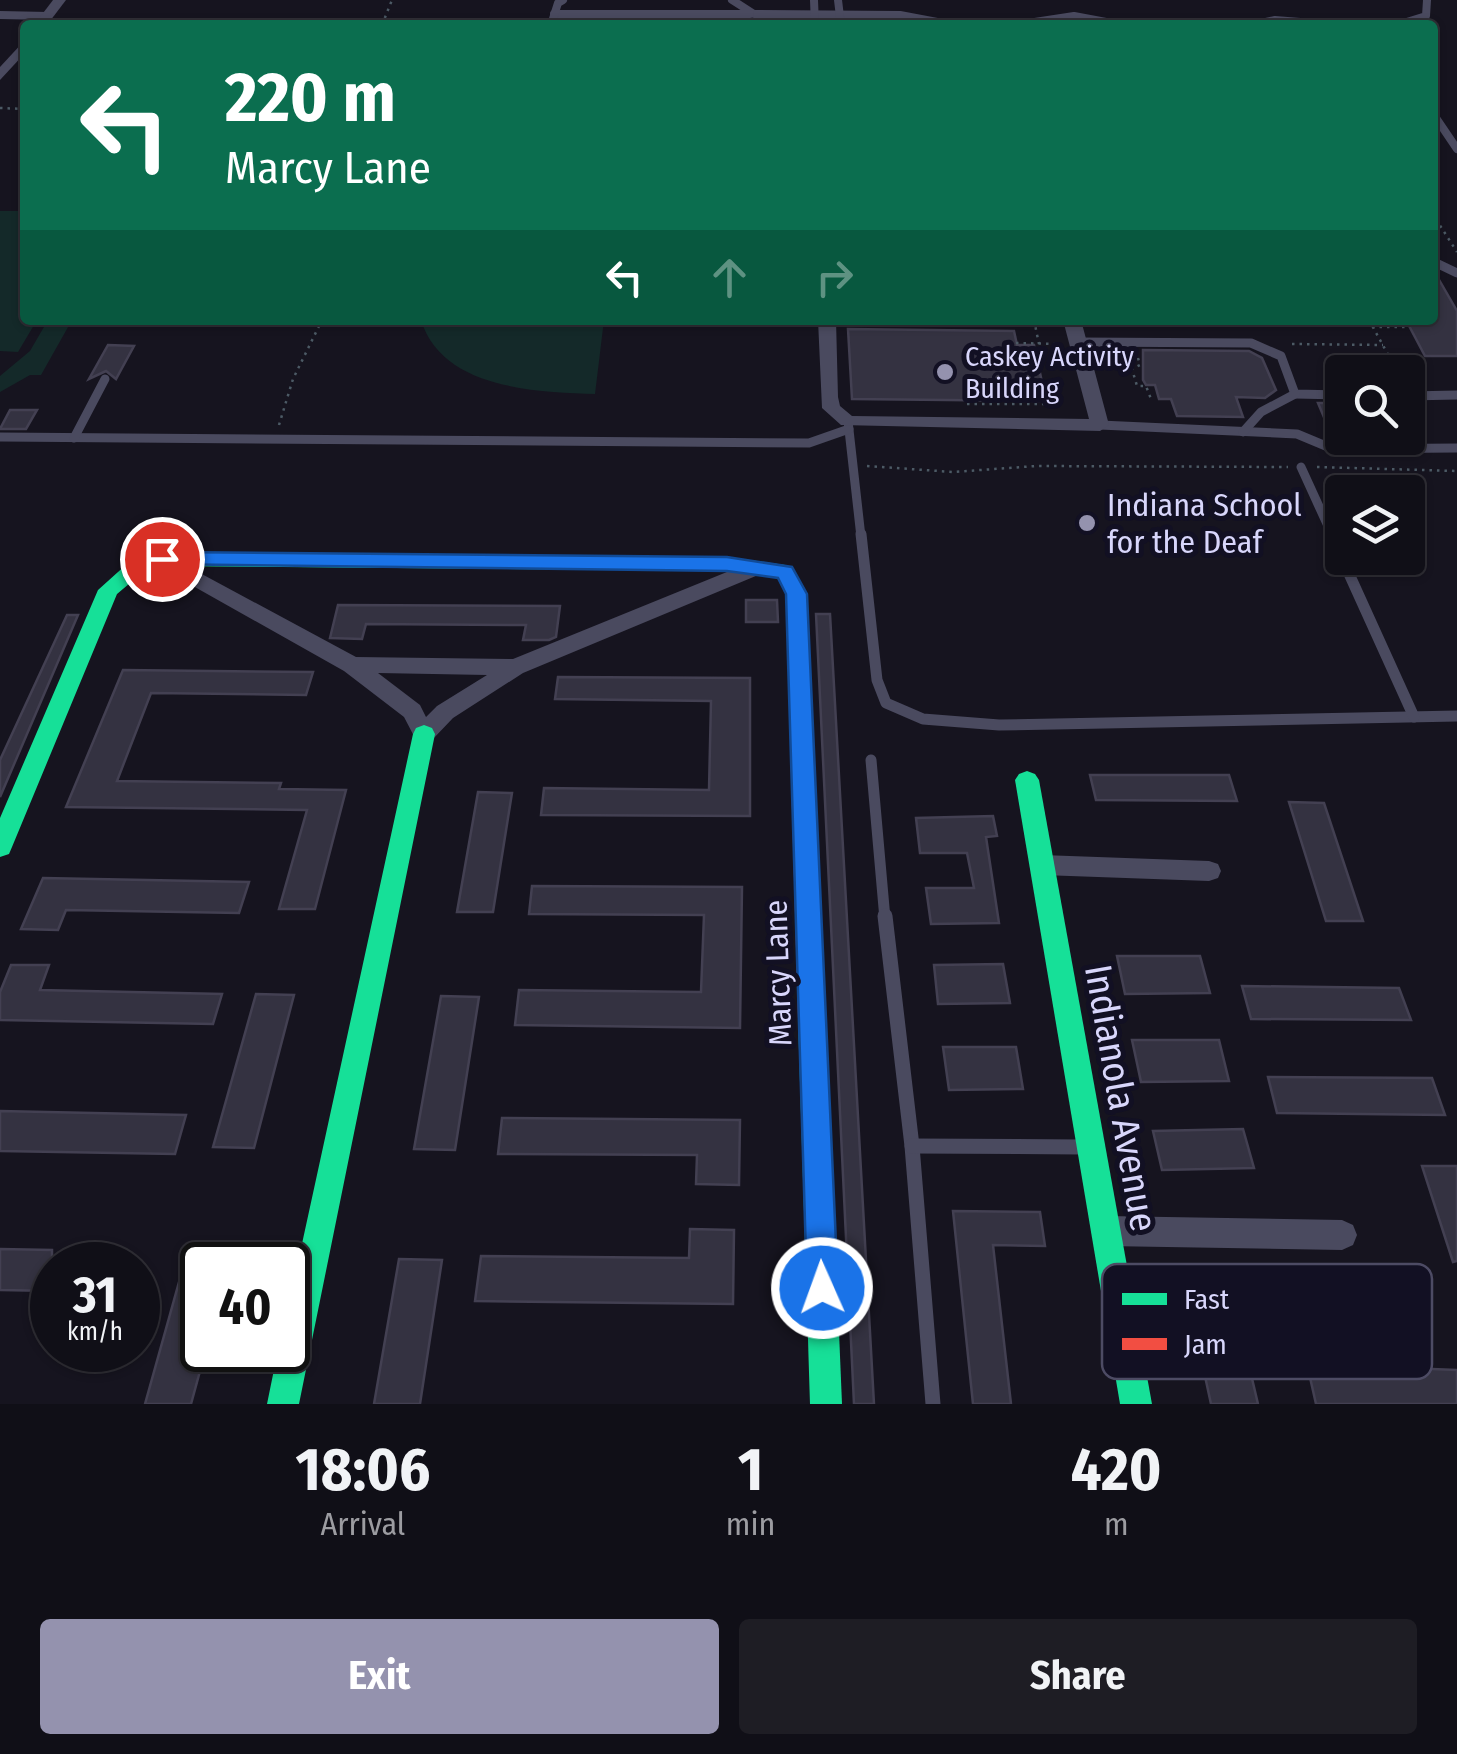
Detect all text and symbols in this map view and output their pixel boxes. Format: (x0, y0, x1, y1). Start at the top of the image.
text: 220 m (225, 56, 396, 140)
icon: left (60, 60, 190, 190)
text: Marcy Lane (225, 141, 431, 195)
icon: left (597, 250, 652, 305)
icon: ahead (702, 250, 757, 305)
icon: right (807, 250, 862, 305)
place label: Caskey Activity Building (965, 340, 1135, 405)
map controls (1325, 355, 1425, 575)
button: search (1325, 355, 1425, 455)
marker: Caskey Activity Building (934, 361, 956, 383)
button: layers (1325, 475, 1425, 575)
place label: Indiana School for the Deaf (1107, 486, 1302, 561)
marker: Indiana School for the Deaf (1076, 512, 1098, 534)
pin (120, 517, 205, 602)
icon: arrive (135, 532, 190, 587)
street label: Marcy Lane (756, 899, 800, 1047)
street label: Indianola Avenue (1075, 961, 1167, 1235)
position arrow (770, 1236, 874, 1340)
speed limit sign: 40 (180, 1242, 310, 1372)
legend (1102, 1264, 1432, 1379)
text: 31 (73, 1265, 117, 1325)
text: Fast (1184, 1283, 1230, 1316)
text: km/h (67, 1317, 123, 1347)
text: Jam (1184, 1328, 1227, 1361)
text: 18:06 (295, 1434, 430, 1506)
text: 1 (738, 1434, 763, 1506)
text: 420 (1071, 1434, 1162, 1506)
text: Arrival (320, 1505, 405, 1543)
text: min (726, 1505, 775, 1543)
text: m (1104, 1505, 1128, 1543)
button: Exit (40, 1619, 719, 1734)
button: Share (739, 1619, 1417, 1734)

